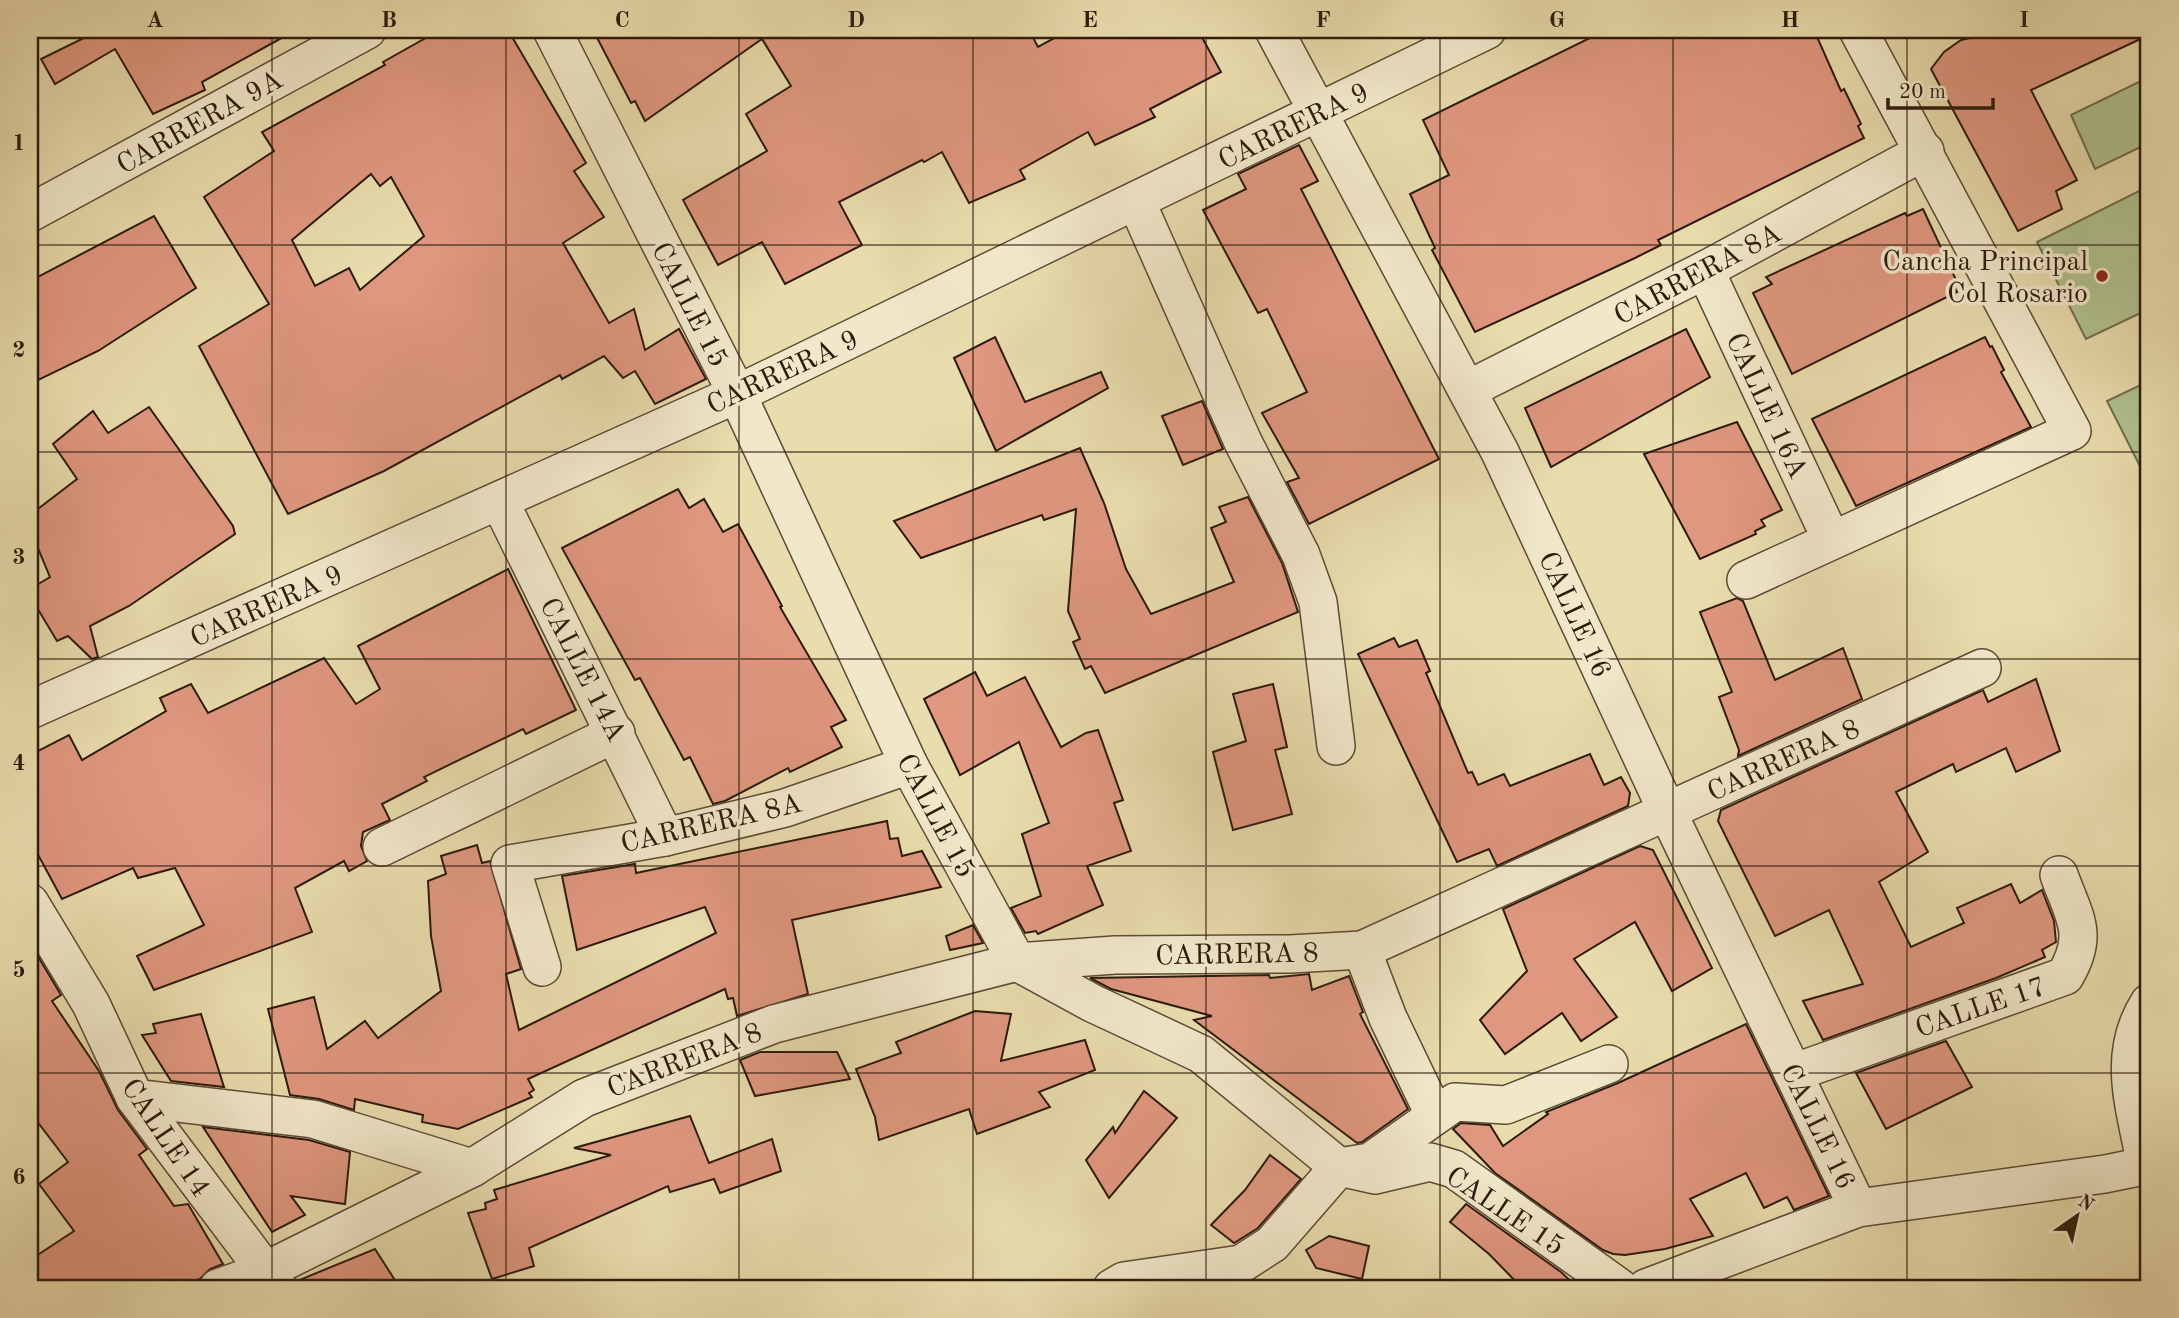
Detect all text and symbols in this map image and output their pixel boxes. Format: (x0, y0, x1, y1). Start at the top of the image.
text: A (146, 9, 164, 32)
text: B (381, 9, 397, 32)
text: C (614, 9, 630, 32)
text: D (847, 9, 865, 32)
text: E (1082, 9, 1098, 32)
text: F (1315, 9, 1331, 32)
text: G (1549, 9, 1565, 32)
text: H (1781, 9, 1799, 32)
text: I (2019, 9, 2029, 32)
scale bar (1888, 66, 1994, 110)
street label: CARRERA 9A (113, 67, 288, 181)
street label: CARRERA 9 (1215, 79, 1374, 176)
text: 20 m (1899, 82, 1946, 103)
text: 1 (12, 132, 26, 155)
street label: CARRERA 8A (1610, 220, 1787, 331)
street label: CALLE 15 (645, 238, 732, 372)
place label: Cancha Principal Col Rosario (1882, 249, 2088, 309)
marker: Cancha Principal Col Rosario (2094, 268, 2110, 284)
street label: CARRERA 9 (703, 326, 863, 421)
street label: CALLE 16A (1719, 329, 1811, 483)
text: 2 (12, 339, 26, 362)
text: 3 (12, 546, 26, 569)
street label: CALLE 16 (1532, 548, 1615, 683)
street label: CARRERA 9 (187, 562, 348, 654)
street label: CALLE 14A (533, 594, 629, 747)
street label: CARRERA 8 (1704, 716, 1865, 808)
street label: CALLE 15 (890, 750, 979, 883)
text: 4 (12, 752, 26, 775)
street label: CARRERA 8A (618, 790, 805, 859)
street label: CARRERA 8 (1155, 941, 1319, 971)
text: 5 (12, 959, 26, 982)
street label: CALLE 17 (1912, 973, 2050, 1044)
street label: CARRERA 8 (604, 1019, 766, 1104)
street label: CALLE 16 (1774, 1060, 1859, 1195)
street label: CALLE 14 (115, 1075, 214, 1203)
street label: CALLE 15 (1440, 1163, 1568, 1262)
text: 6 (12, 1166, 26, 1189)
north arrow (2042, 1182, 2112, 1252)
text: N (2074, 1192, 2097, 1216)

